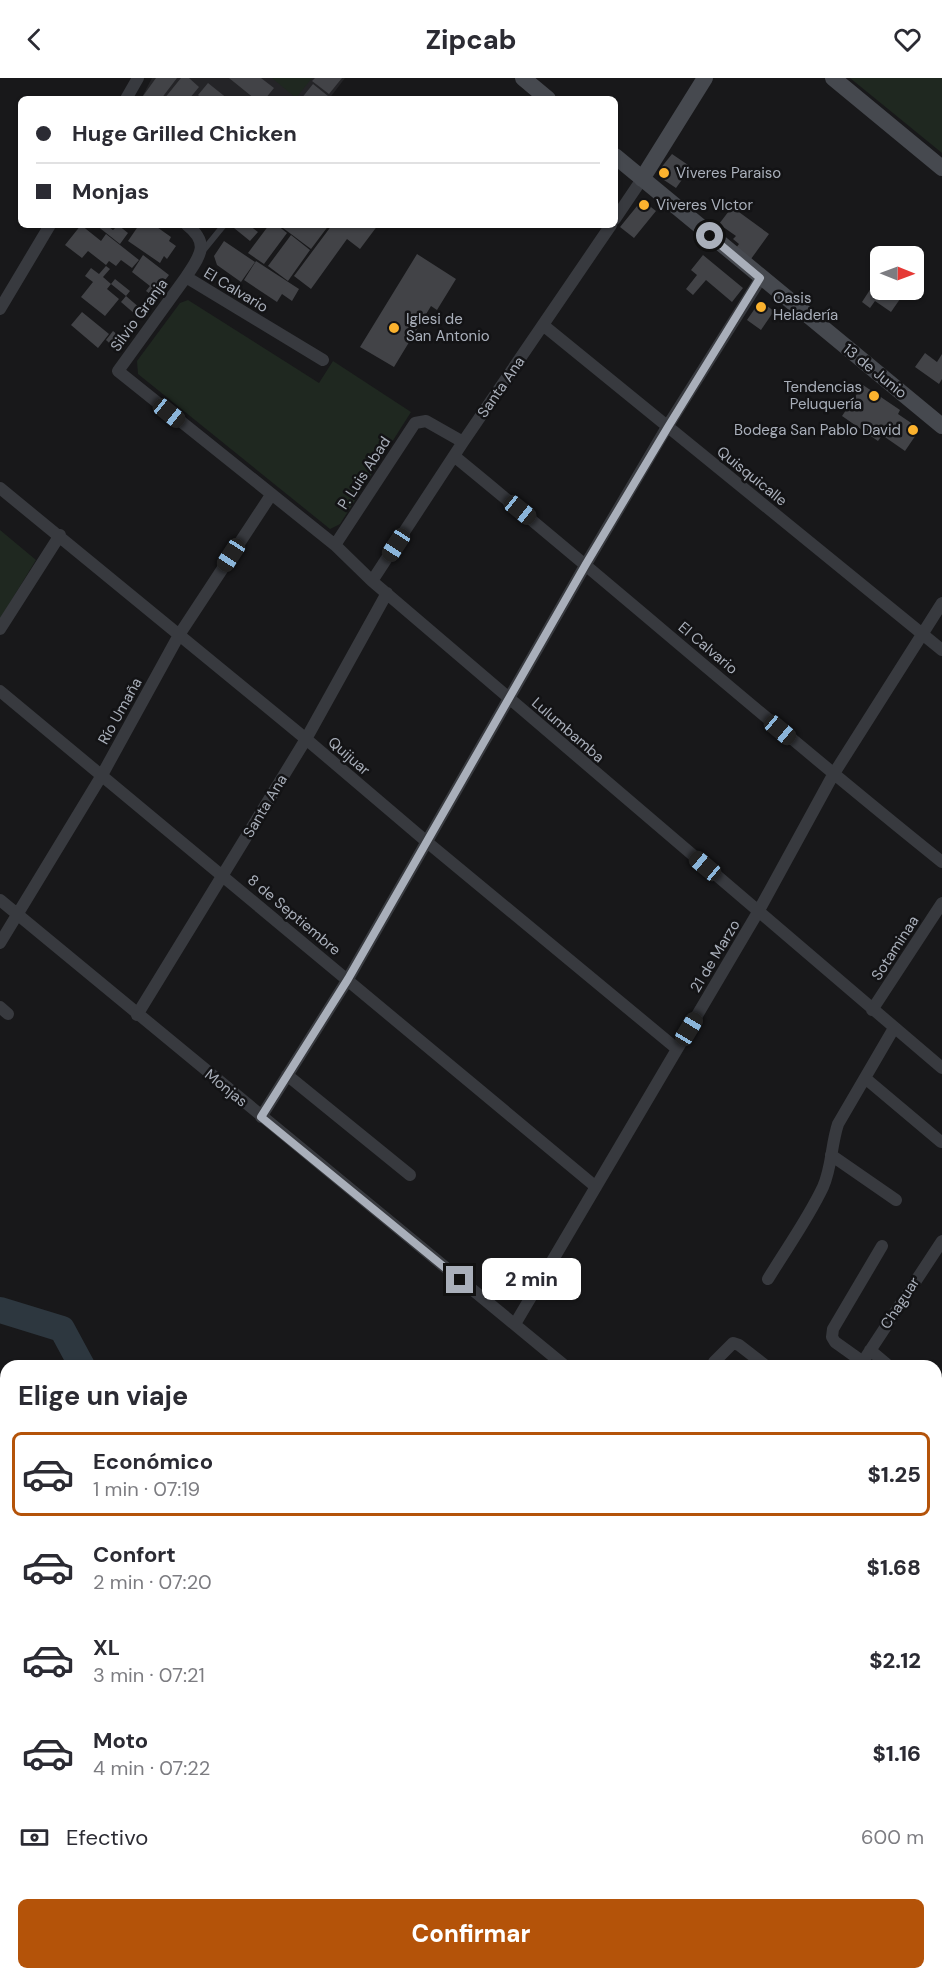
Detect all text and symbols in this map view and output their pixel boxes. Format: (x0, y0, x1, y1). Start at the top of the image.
text: Zipcab (425, 22, 517, 57)
icon: back (18, 23, 51, 56)
icon: heart (891, 23, 924, 56)
text: Huge Grilled Chicken (72, 119, 297, 148)
place label: Viveres Paraiso (676, 163, 781, 183)
marker: Viveres Paraiso (657, 166, 671, 180)
text: Monjas (72, 177, 149, 206)
place label: Viveres VIctor (656, 195, 753, 215)
marker: Viveres VIctor (637, 198, 651, 212)
route start (696, 222, 723, 249)
north arrow (870, 246, 924, 300)
map controls (870, 246, 924, 300)
street label: El Calvario (200, 263, 272, 317)
street label: Silvio Granja (106, 275, 172, 355)
place label: Oasis Heladería (773, 288, 838, 325)
marker: Oasis Heladería (754, 300, 768, 314)
place label: Iglesi de San Antonio (406, 309, 490, 346)
marker: Iglesi de San Antonio (387, 321, 401, 335)
street label: 13 de Junio (839, 339, 911, 403)
street label: Santa Ana (473, 352, 529, 422)
place label: Tendencias Peluquería (783, 377, 862, 414)
marker: Tendencias Peluquería (867, 389, 881, 403)
car (149, 395, 189, 431)
place label: Bodega San Pablo David (734, 420, 901, 440)
marker: Bodega San Pablo David (906, 423, 920, 437)
street label: P. Luis Abad (333, 433, 395, 513)
street label: Quisquicalle (713, 442, 791, 510)
car (500, 492, 540, 528)
car (379, 525, 413, 565)
car (214, 535, 248, 575)
street label: El Calvario (674, 617, 742, 679)
street label: Río Umaña (93, 674, 147, 748)
street label: Lulumbamba (527, 693, 609, 767)
car (760, 712, 800, 748)
street label: Quijuar (324, 732, 375, 780)
street label: Santa Ana (238, 771, 292, 841)
car (685, 848, 725, 884)
street label: 8 de Septiembre (243, 870, 345, 960)
street label: Sotaminaa (867, 912, 923, 984)
street label: 21 de Marzo (685, 916, 745, 996)
car (672, 1009, 706, 1049)
street label: Monjas (200, 1065, 252, 1111)
callout: 2 min (481, 1259, 580, 1301)
route end (446, 1266, 473, 1293)
text: 2 min (505, 1266, 558, 1292)
street label: Chaguar (876, 1273, 924, 1333)
text: Elige un viaje (18, 1378, 188, 1413)
icon: car (21, 1447, 75, 1501)
text: Económico (93, 1447, 213, 1476)
text: $1.25 (867, 1460, 921, 1489)
text: 1 min · 07:19 (93, 1476, 200, 1502)
icon: car (21, 1540, 75, 1594)
text: Confort (93, 1540, 176, 1569)
text: $1.68 (867, 1553, 921, 1582)
text: 2 min · 07:20 (93, 1569, 212, 1595)
icon: car (21, 1633, 75, 1687)
text: XL (93, 1633, 120, 1662)
text: $2.12 (869, 1646, 921, 1675)
text: 3 min · 07:21 (93, 1662, 205, 1688)
icon: car (21, 1726, 75, 1780)
text: Moto (93, 1726, 148, 1755)
text: $1.16 (873, 1739, 921, 1768)
text: 4 min · 07:22 (93, 1755, 210, 1781)
icon: cash (18, 1821, 51, 1854)
text: Efectivo (66, 1823, 148, 1852)
text: 600 m (861, 1824, 924, 1850)
button: Confirmar (18, 1899, 924, 1968)

